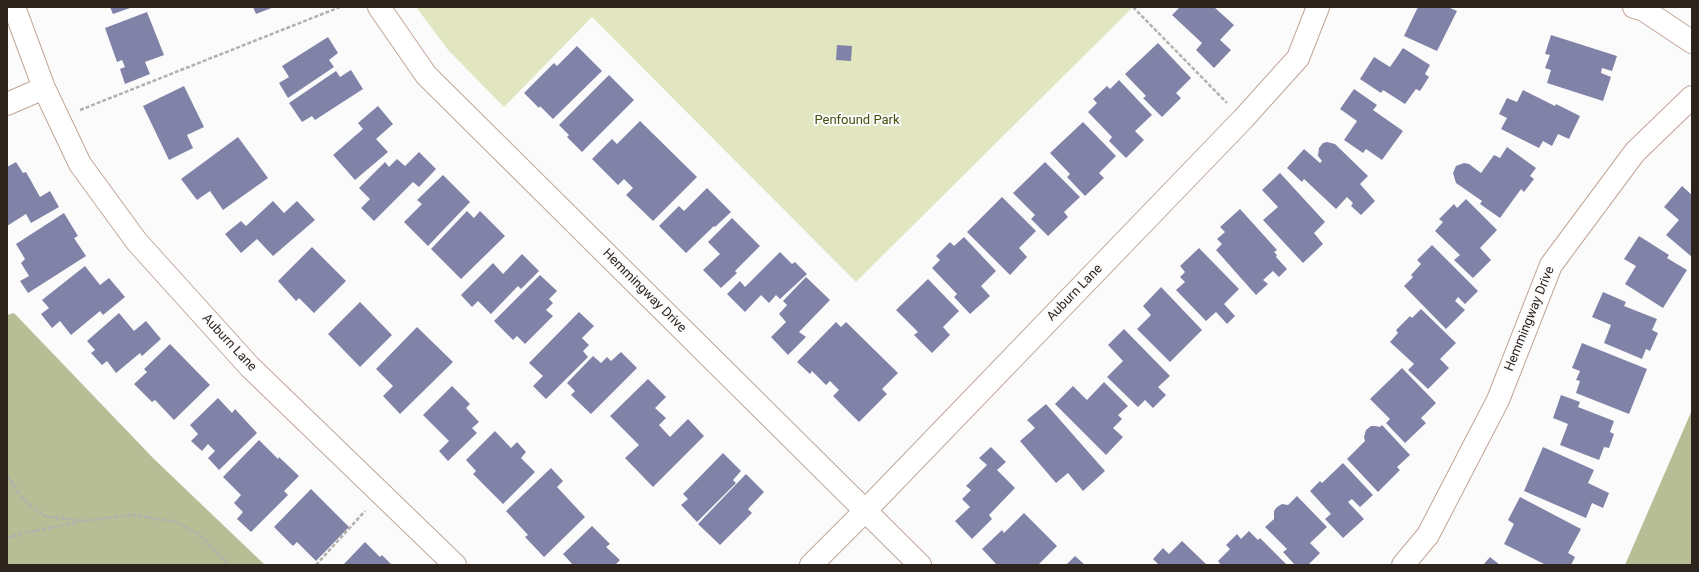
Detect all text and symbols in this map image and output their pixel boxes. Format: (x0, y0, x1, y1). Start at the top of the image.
park label: Penfound Park (814, 113, 900, 129)
street label: Hemmingway Drive (599, 246, 689, 336)
street label: Auburn Lane (1044, 261, 1106, 325)
street label: Hemmingway Drive (1502, 264, 1558, 374)
street label: Auburn Lane (198, 311, 260, 375)

